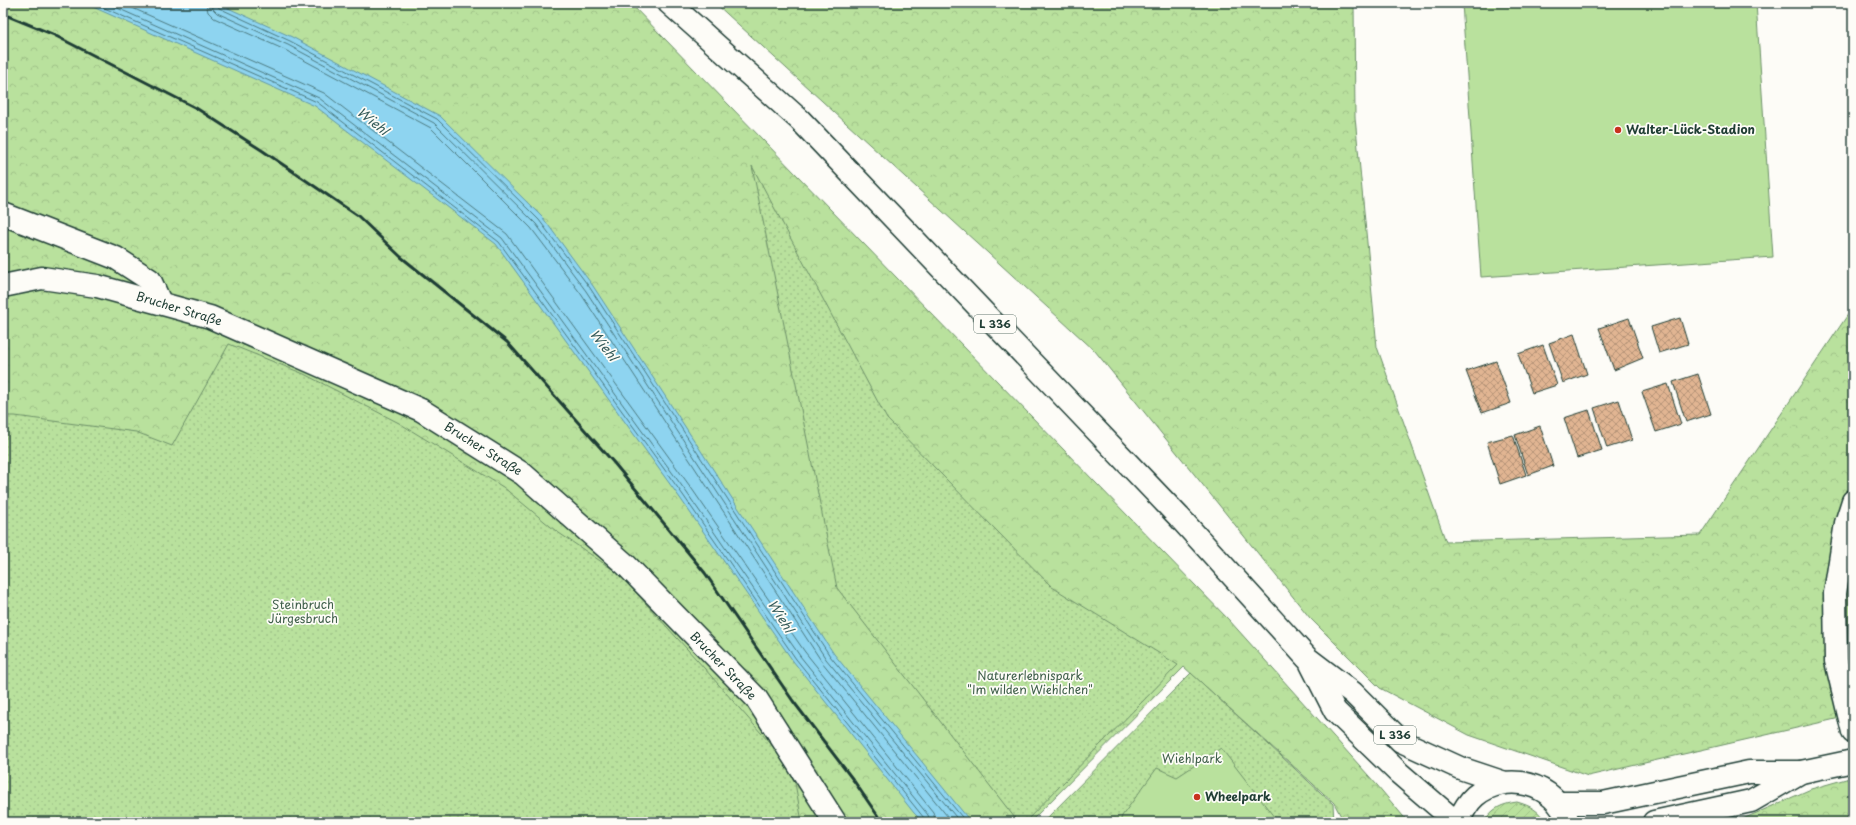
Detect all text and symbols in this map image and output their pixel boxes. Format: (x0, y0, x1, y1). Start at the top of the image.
water label: Wiehl (354, 102, 395, 141)
place label: Walter-Lück-Stadion (1626, 120, 1755, 138)
marker: Walter-Lück-Stadion (1613, 125, 1623, 135)
street label: Brucher Straße (134, 286, 224, 330)
road number: L 336 (974, 315, 1016, 333)
water label: Wiehl (586, 325, 624, 366)
street label: Brucher Straße (441, 417, 526, 479)
park label: Steinbruch Jürgesbruch (268, 595, 338, 627)
water label: Wiehl (764, 596, 800, 638)
street label: Brucher Straße (686, 627, 761, 704)
park label: Naturerlebnispark "Im wilden Wiehlchen" (967, 666, 1093, 698)
road number: L 336 (1374, 726, 1416, 744)
park label: Wiehlpark (1162, 749, 1222, 767)
place label: Wheelpark (1205, 787, 1271, 805)
marker: Wheelpark (1192, 792, 1202, 802)

